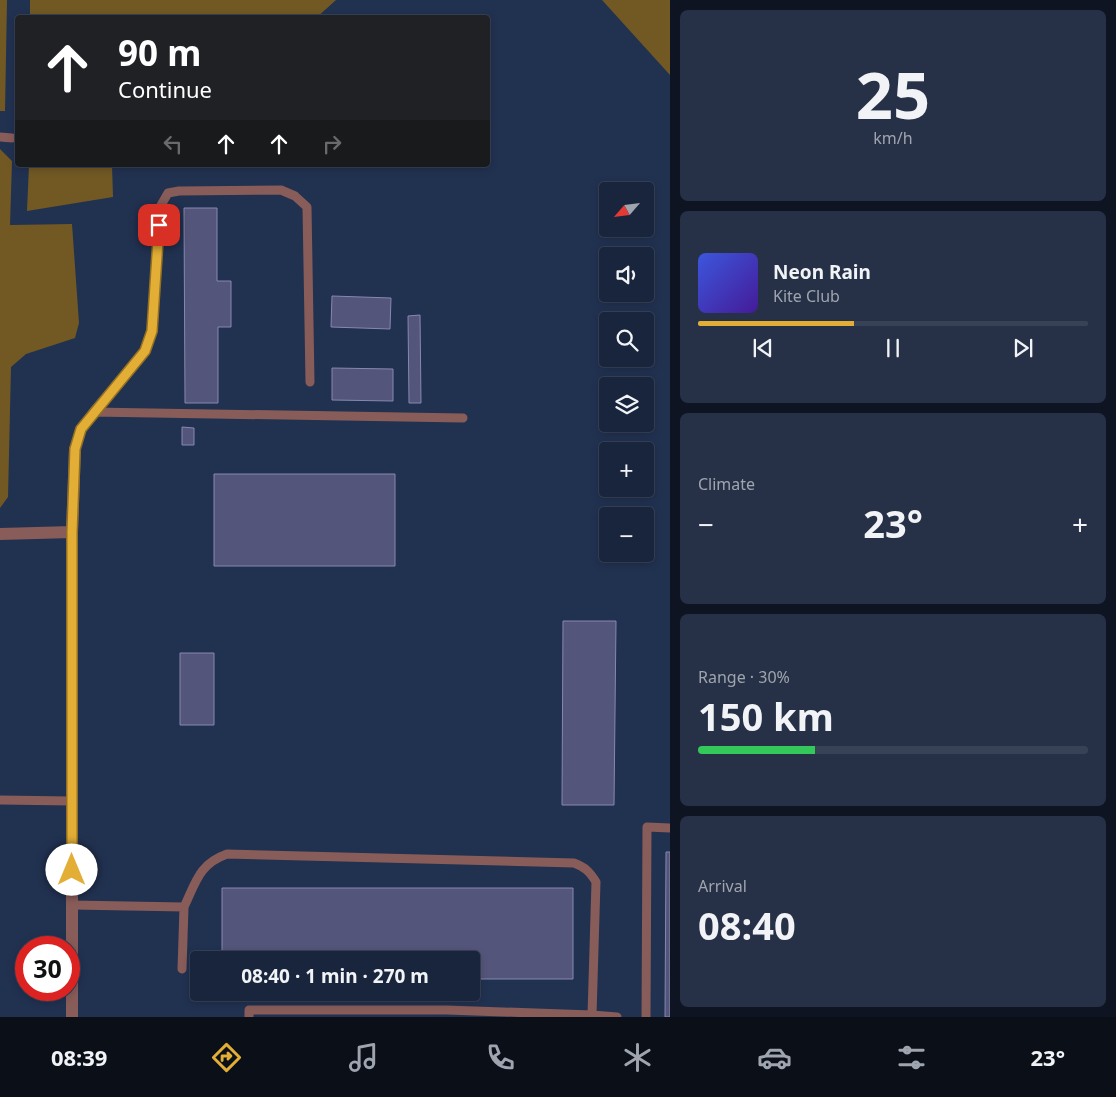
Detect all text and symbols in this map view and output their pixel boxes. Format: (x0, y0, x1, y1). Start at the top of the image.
text: 90 m (118, 29, 201, 76)
icon: ahead (35, 35, 100, 100)
text: 25 (856, 50, 930, 138)
text: Continue (118, 74, 212, 104)
text: km/h (873, 127, 913, 149)
icon: left (159, 130, 187, 158)
icon: ahead (212, 130, 240, 158)
icon: ahead (265, 130, 293, 158)
icon: right (318, 130, 346, 158)
north arrow (599, 182, 654, 238)
map controls (599, 182, 654, 562)
pin (138, 204, 180, 246)
icon: arrive (145, 211, 173, 239)
button: sound (599, 247, 654, 302)
text: Neon Rain (773, 259, 871, 285)
text: Kite Club (773, 285, 840, 307)
button: search (599, 312, 654, 367)
icon: previous (749, 334, 777, 362)
icon: pause (879, 334, 907, 362)
icon: next (1009, 334, 1037, 362)
button: layers (599, 377, 654, 432)
button: + (599, 442, 654, 497)
text: Climate (698, 473, 755, 495)
text: 23° (863, 497, 923, 549)
text: − (698, 505, 714, 543)
text: + (1072, 505, 1088, 543)
button: − (599, 507, 654, 562)
text: Range · 30% (698, 666, 790, 688)
text: 150 km (698, 690, 834, 742)
position arrow (45, 843, 97, 895)
text: Arrival (698, 875, 747, 897)
text: 08:40 (698, 899, 796, 951)
speed limit sign: 30 (15, 936, 80, 1001)
text: 08:40 · 1 min · 270 m (241, 963, 429, 989)
icon: directions (209, 1040, 244, 1075)
icon: music (346, 1040, 381, 1075)
icon: phone (483, 1040, 518, 1075)
icon: climate (620, 1040, 655, 1075)
icon: car (757, 1040, 792, 1075)
icon: filters (894, 1040, 929, 1075)
text: 08:39 (51, 1042, 107, 1072)
text: 23° (1030, 1042, 1065, 1072)

